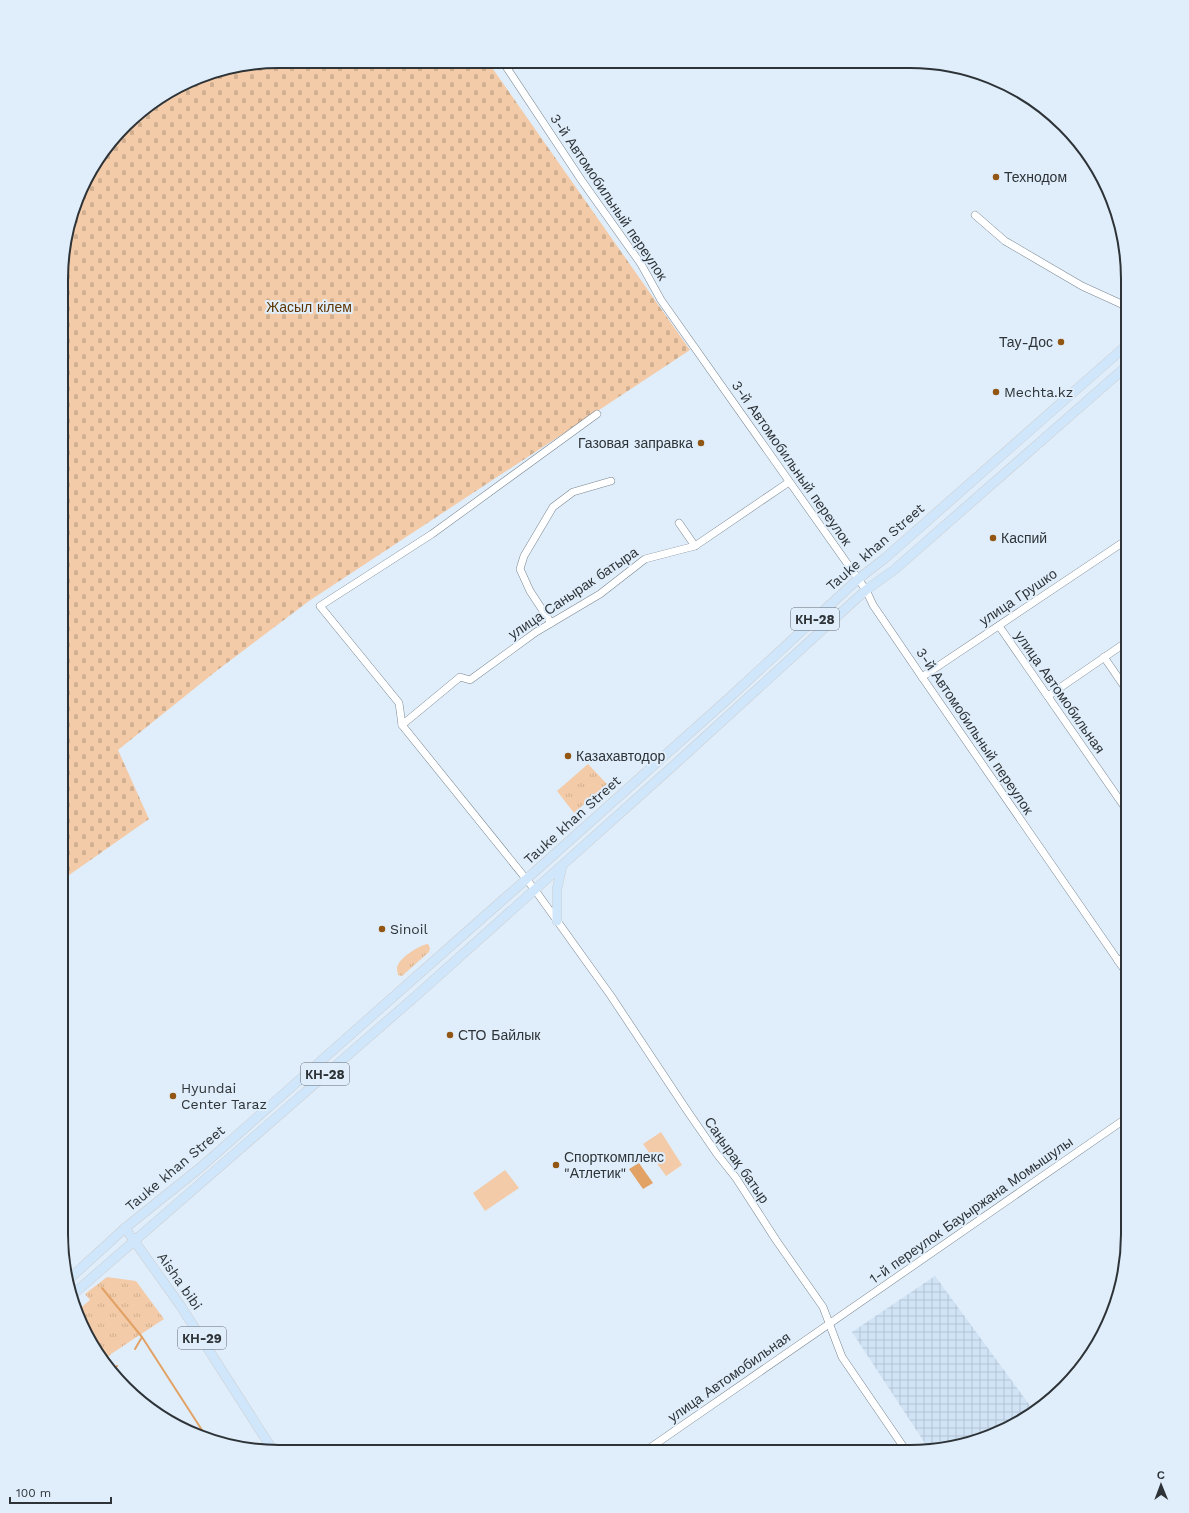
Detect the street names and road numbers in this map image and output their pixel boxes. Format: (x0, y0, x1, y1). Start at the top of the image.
street label: 3-й Автомобильный переулок (547, 111, 671, 284)
street label: 3-й Автомобильный переулок (729, 378, 856, 549)
street label: Tauke khan Street (823, 500, 927, 594)
street label: улица Санырак батыра (505, 544, 641, 642)
street label: улица Грушко (976, 565, 1060, 629)
road number: КН-28 (791, 608, 839, 630)
street label: улица Автомобильная (1012, 628, 1108, 756)
street label: 3-й Автомобильный переулок (913, 645, 1037, 818)
street label: Tauke khan Street (520, 772, 624, 868)
road number: КН-28 (301, 1063, 349, 1085)
street label: Саңырақ батыр (701, 1114, 773, 1206)
street label: Tauke khan Street (122, 1122, 228, 1214)
street label: 1-й переулок Бауыржана Момышулы (866, 1133, 1076, 1287)
street label: Aisha bibi (154, 1249, 206, 1313)
road number: КН-29 (178, 1327, 226, 1349)
street label: улица Автомобильная (665, 1329, 793, 1425)

